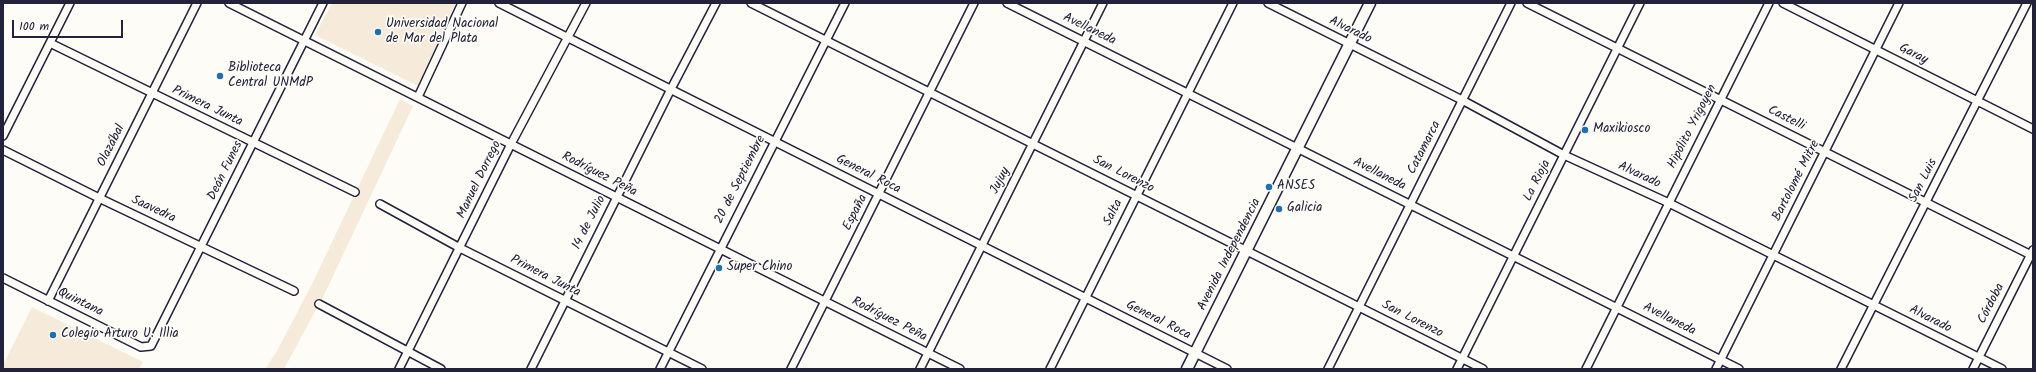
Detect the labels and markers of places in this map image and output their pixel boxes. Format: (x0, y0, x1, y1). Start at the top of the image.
place label: Universidad Nacional de Mar del Plata (386, 17, 498, 48)
marker: Universidad Nacional de Mar del Plata (373, 27, 383, 37)
place label: Biblioteca Central UNMdP (228, 61, 313, 92)
marker: Biblioteca Central UNMdP (215, 71, 225, 81)
place label: Maxikiosco (1593, 122, 1650, 138)
marker: Maxikiosco (1580, 125, 1590, 135)
place label: ANSES (1277, 179, 1315, 195)
marker: ANSES (1264, 182, 1274, 192)
place label: Galicia (1287, 201, 1322, 217)
marker: Galicia (1274, 204, 1284, 214)
place label: Super Chino (727, 260, 792, 276)
marker: Super Chino (714, 263, 724, 273)
place label: Colegio Arturo U. Illia (61, 327, 179, 343)
marker: Colegio Arturo U. Illia (48, 330, 58, 340)

